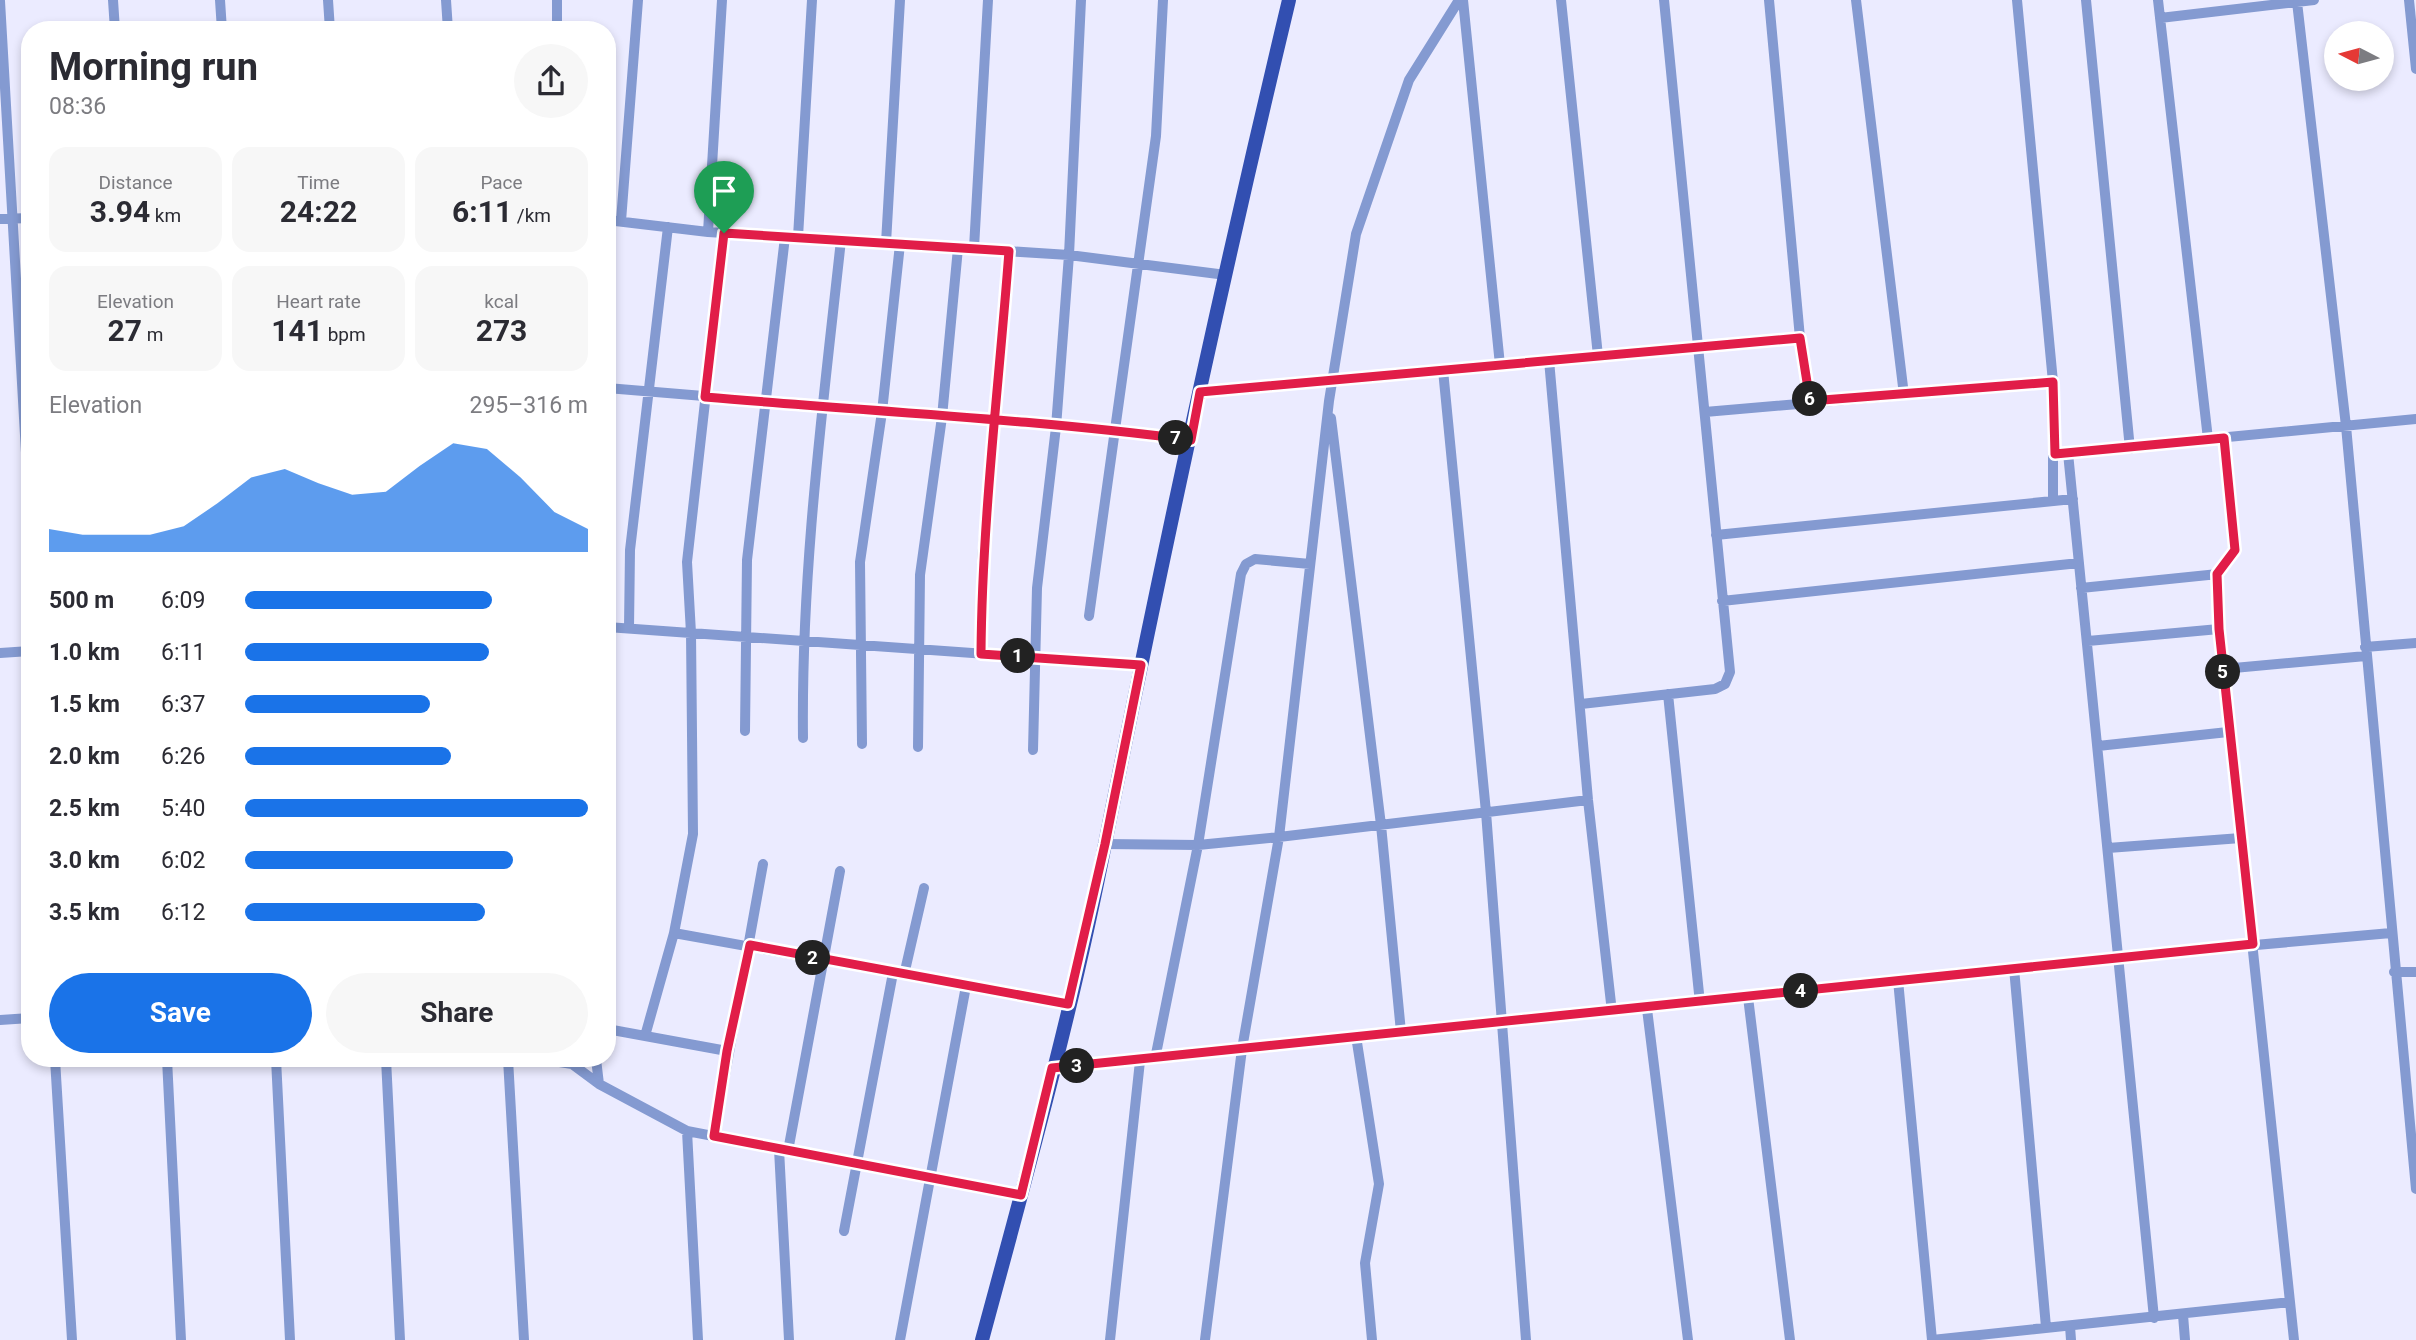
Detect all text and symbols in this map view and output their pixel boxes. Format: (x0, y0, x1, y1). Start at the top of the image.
north arrow (2324, 21, 2394, 91)
map controls (2324, 21, 2394, 91)
button: share (514, 44, 588, 118)
text: Morning run (49, 45, 258, 89)
text: 08:36 (49, 93, 106, 120)
pin (694, 161, 754, 233)
text: Distance (99, 171, 172, 194)
text: Time (297, 171, 340, 194)
text: Pace (480, 171, 523, 194)
icon: arrive (705, 172, 743, 210)
text: 3.94 (90, 194, 150, 229)
text: 24:22 (280, 194, 357, 229)
text: 6:11 (452, 194, 512, 229)
text: km (150, 204, 181, 227)
text: /km (512, 204, 551, 227)
text: Elevation (97, 290, 174, 313)
text: Heart rate (276, 290, 361, 313)
text: kcal (484, 290, 519, 313)
text: 27 (108, 313, 142, 348)
text: 141 (271, 313, 323, 348)
text: 273 (476, 313, 527, 348)
text: m (142, 323, 163, 346)
text: bpm (323, 323, 366, 346)
pin: 6 (1792, 382, 1828, 416)
text: 6 (1804, 387, 1815, 410)
text: Elevation (49, 392, 142, 419)
text: 295–316 m (469, 392, 588, 419)
pin: 7 (1158, 420, 1194, 456)
text: 7 (1170, 426, 1181, 449)
text: 500 m (49, 587, 114, 614)
text: 6:09 (161, 587, 205, 614)
pin: 1 (1000, 638, 1036, 674)
text: 1.0 km (49, 639, 120, 666)
text: 6:11 (161, 639, 205, 666)
text: 1 (1012, 644, 1023, 667)
pin: 5 (2206, 654, 2240, 690)
text: 5 (2217, 660, 2228, 683)
text: 1.5 km (49, 691, 120, 718)
text: 6:37 (161, 691, 205, 718)
text: 2.0 km (49, 743, 120, 770)
text: 6:26 (161, 743, 205, 770)
text: 2.5 km (49, 795, 120, 822)
text: 5:40 (161, 795, 205, 822)
text: 3.0 km (49, 847, 120, 874)
text: 6:02 (161, 847, 205, 874)
text: 3.5 km (49, 899, 120, 926)
text: 6:12 (161, 899, 205, 926)
pin: 2 (796, 940, 830, 976)
text: 2 (807, 946, 818, 969)
button: Save (49, 973, 312, 1053)
button: Share (326, 973, 588, 1053)
pin: 4 (1784, 974, 1818, 1009)
text: 4 (1795, 979, 1806, 1002)
pin: 3 (1060, 1048, 1094, 1084)
text: 3 (1071, 1054, 1082, 1077)

